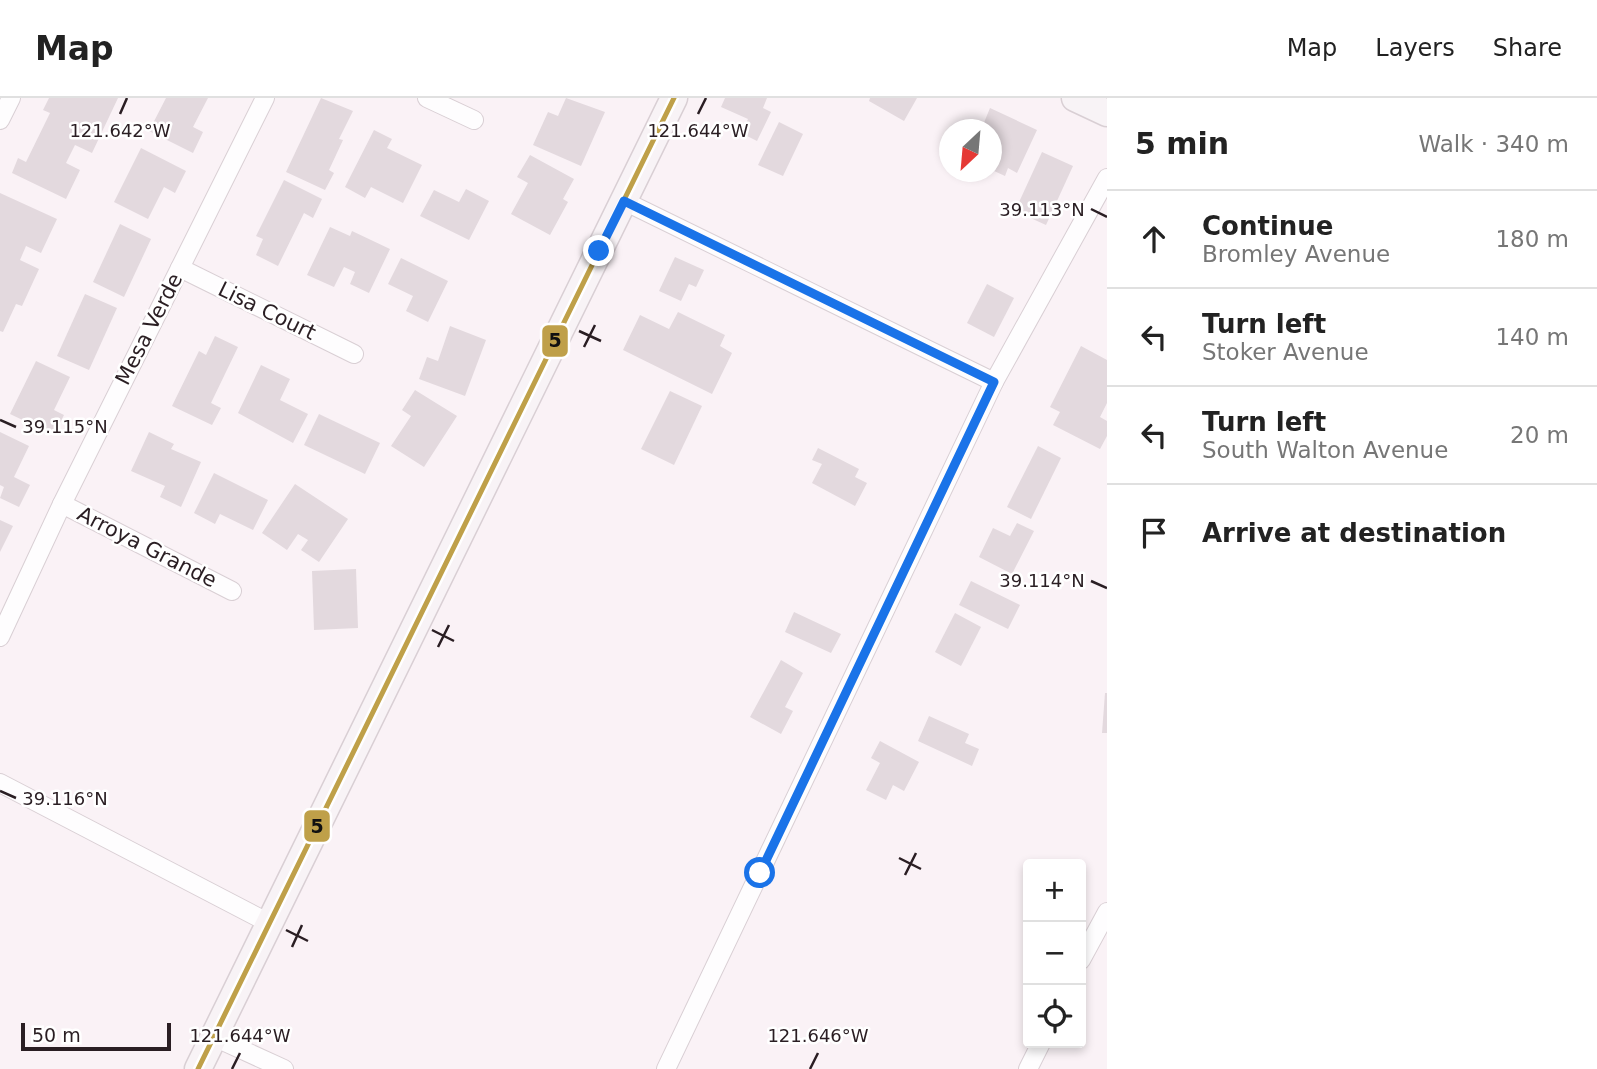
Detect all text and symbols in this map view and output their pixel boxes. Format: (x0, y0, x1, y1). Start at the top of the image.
text: Map (35, 29, 114, 68)
text: Map (1287, 34, 1337, 62)
text: Layers (1375, 34, 1455, 62)
text: Share (1493, 34, 1562, 62)
north arrow (939, 119, 1002, 182)
text: 121.642°W (69, 120, 171, 141)
text: 121.644°W (647, 120, 749, 141)
text: 5 min (1135, 126, 1229, 161)
text: Walk · 340 m (1418, 131, 1569, 157)
text: 39.113°N (999, 199, 1085, 220)
text: Continue (1202, 211, 1333, 241)
icon: ahead (1135, 220, 1173, 258)
text: 180 m (1495, 226, 1569, 252)
route end (583, 235, 614, 266)
text: Bromley Avenue (1202, 241, 1390, 267)
street label: Mesa Verde (111, 269, 187, 389)
street label: Lisa Court (214, 277, 320, 345)
text: Turn left (1202, 309, 1326, 339)
icon: left (1135, 318, 1173, 356)
line badge: 5 (541, 324, 569, 358)
text: 140 m (1495, 324, 1569, 350)
text: 5 (548, 329, 562, 351)
text: Stoker Avenue (1202, 339, 1369, 365)
text: Turn left (1202, 407, 1326, 437)
text: 39.115°N (22, 416, 108, 437)
icon: left (1135, 416, 1173, 454)
text: 20 m (1510, 422, 1569, 448)
text: South Walton Avenue (1202, 437, 1448, 463)
street label: Arroya Grande (73, 502, 221, 592)
icon: arrive (1135, 514, 1173, 552)
text: Arrive at destination (1202, 518, 1506, 548)
text: 39.114°N (999, 570, 1085, 591)
text: 39.116°N (22, 788, 108, 809)
line badge: 5 (303, 809, 331, 843)
text: 5 (310, 815, 324, 837)
route start (744, 857, 775, 888)
map controls (1023, 859, 1086, 1048)
button: + (1023, 859, 1086, 922)
button: − (1023, 922, 1086, 985)
button: locate (1023, 985, 1086, 1048)
scale bar (21, 1020, 172, 1052)
text: 50 m (32, 1024, 81, 1046)
text: 121.644°W (189, 1025, 291, 1046)
text: 121.646°W (767, 1025, 869, 1046)

